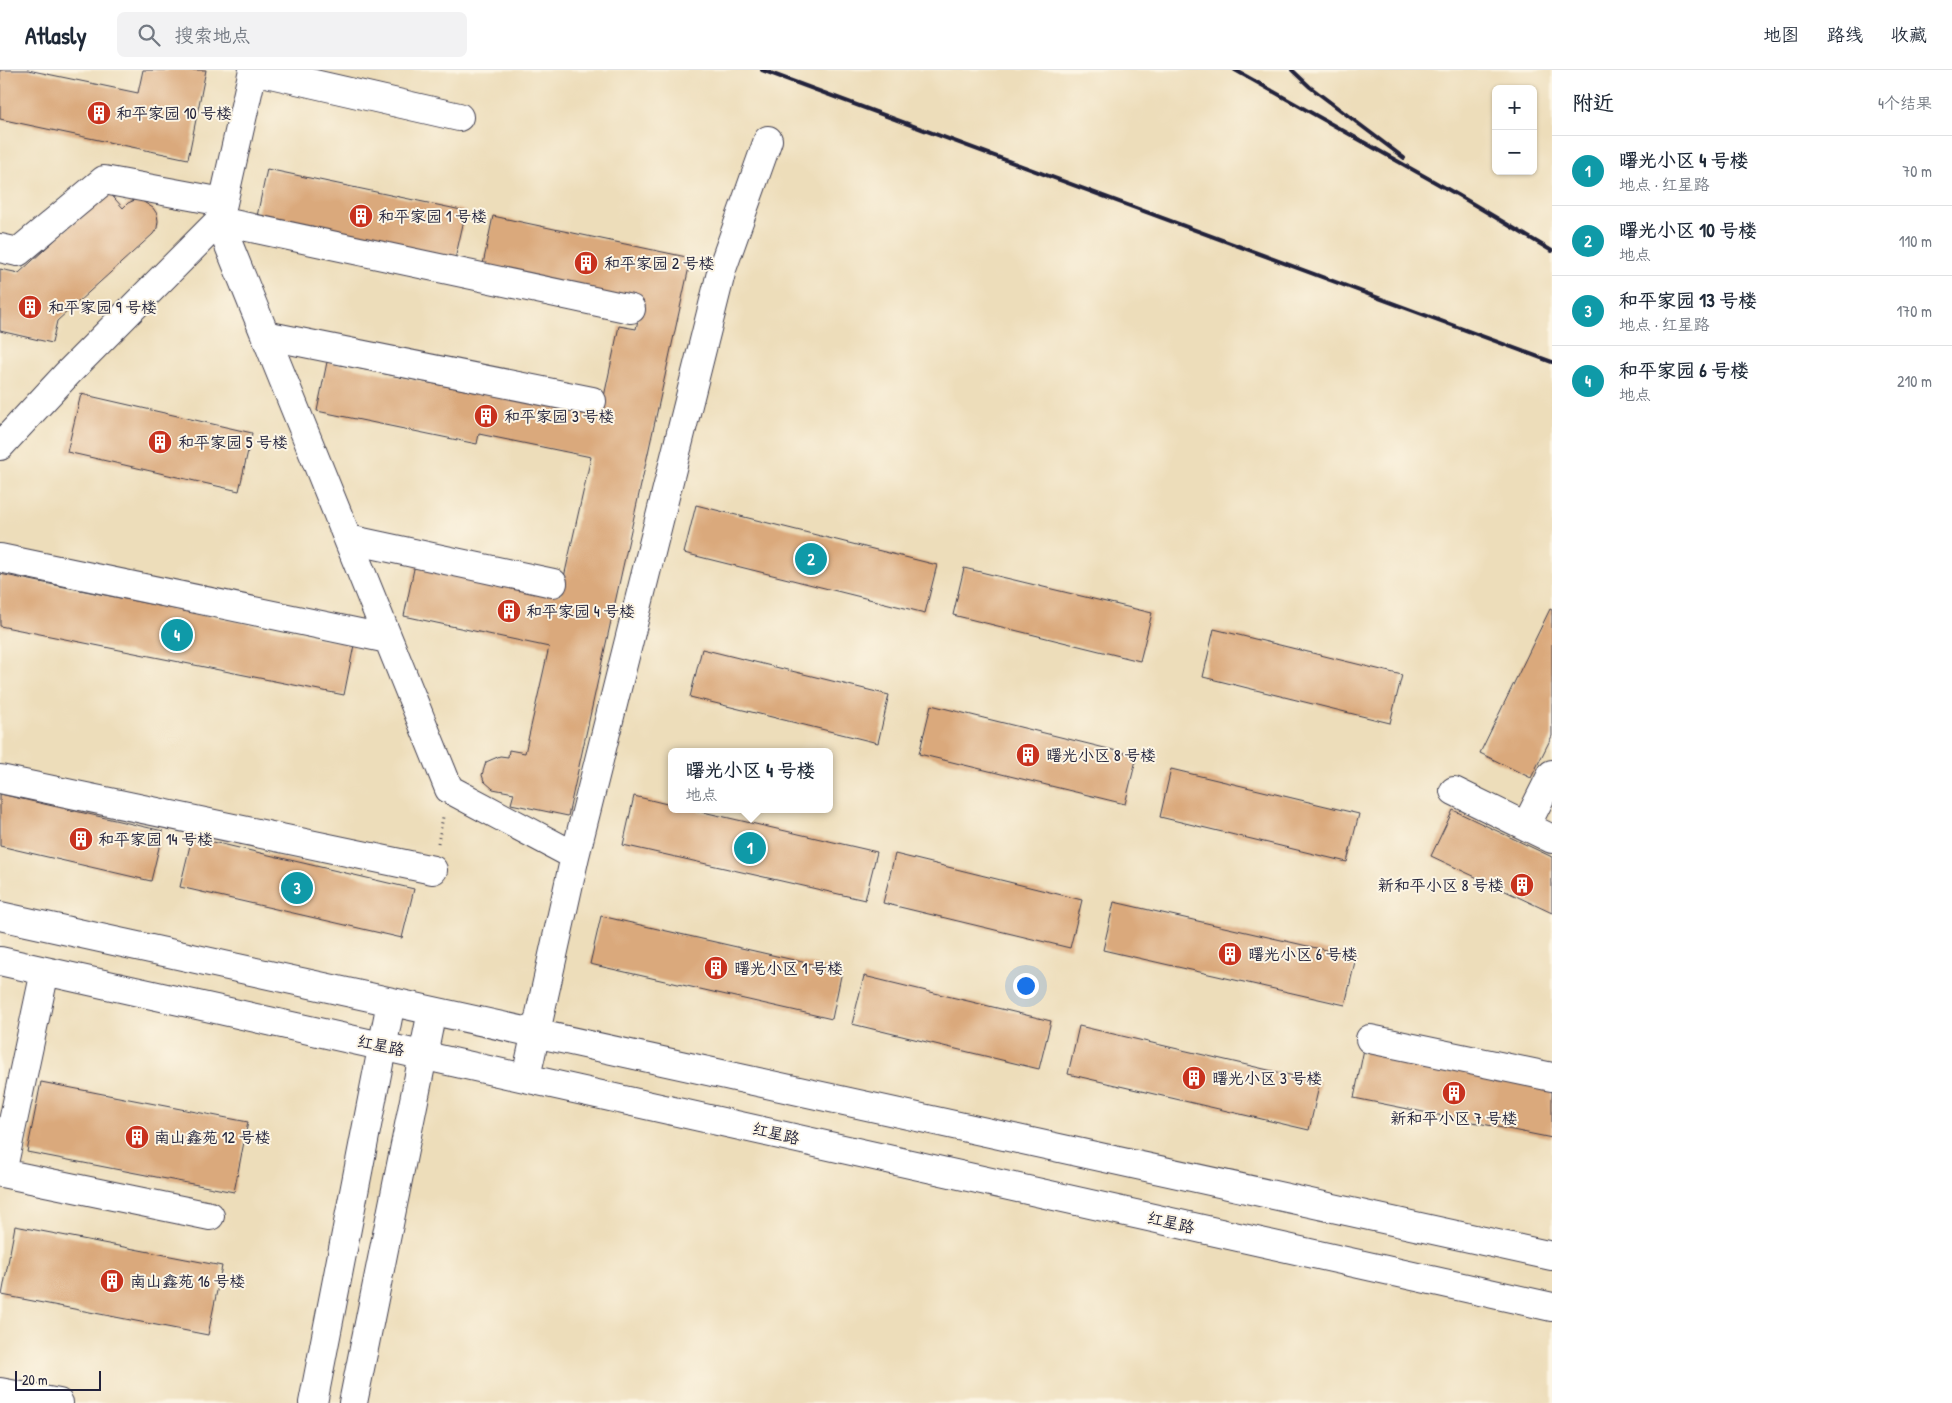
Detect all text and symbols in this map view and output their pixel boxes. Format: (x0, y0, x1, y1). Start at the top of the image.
search box (117, 12, 467, 57)
text: Atlasly (25, 19, 87, 51)
icon: search (135, 21, 163, 49)
text: 搜索地点 (175, 22, 251, 48)
text: 地图 (1763, 22, 1799, 47)
text: 路线 (1827, 22, 1863, 47)
text: 收藏 (1891, 22, 1927, 47)
map controls (1492, 85, 1537, 175)
button: + (1492, 85, 1537, 130)
text: 附近 (1572, 88, 1614, 117)
text: 4个结果 (1878, 92, 1932, 114)
building icon: 和平家园 10 号楼 (86, 100, 112, 126)
place label: 和平家园 10 号楼 (116, 102, 232, 124)
button: − (1492, 130, 1537, 175)
text: 曙光小区 4 号楼 (1619, 147, 1749, 173)
text: 1 (1585, 160, 1591, 182)
text: 70 m (1902, 160, 1932, 182)
text: 地点 · 红星路 (1619, 173, 1710, 195)
building icon: 和平家园 1 号楼 (348, 203, 374, 229)
place label: 和平家园 1 号楼 (378, 205, 487, 227)
text: 曙光小区 10 号楼 (1619, 217, 1757, 243)
text: 2 (1584, 230, 1592, 252)
text: 110 m (1899, 230, 1932, 252)
text: 地点 (1619, 243, 1651, 265)
building icon: 和平家园 2 号楼 (573, 250, 599, 276)
place label: 和平家园 2 号楼 (604, 252, 715, 274)
text: 和平家园 13 号楼 (1619, 287, 1757, 313)
building icon: 和平家园 9 号楼 (17, 294, 43, 320)
place label: 和平家园 9 号楼 (48, 296, 157, 318)
text: 3 (1584, 300, 1592, 322)
text: 170 m (1897, 300, 1932, 322)
text: 地点 · 红星路 (1619, 313, 1710, 335)
text: 和平家园 6 号楼 (1619, 357, 1749, 383)
text: 4 (1585, 370, 1591, 392)
text: 210 m (1897, 370, 1932, 392)
text: 地点 (1619, 383, 1651, 405)
building icon: 和平家园 3 号楼 (473, 403, 499, 429)
place label: 和平家园 3 号楼 (504, 405, 615, 427)
building icon: 和平家园 5 号楼 (147, 429, 173, 455)
place label: 和平家园 5 号楼 (178, 431, 288, 453)
pin: 2 (795, 540, 827, 578)
building icon: 和平家园 4 号楼 (496, 598, 522, 624)
place label: 和平家园 4 号楼 (526, 600, 635, 622)
pin: 4 (161, 616, 193, 654)
building icon: 曙光小区 8 号楼 (1015, 742, 1041, 768)
place label: 曙光小区 8 号楼 (1046, 744, 1156, 766)
popup (668, 748, 833, 813)
text: 曙光小区 4 号楼 (686, 757, 815, 783)
text: 地点 (686, 783, 718, 805)
building icon: 和平家园 14 号楼 (68, 826, 94, 852)
place label: 和平家园 14 号楼 (98, 828, 213, 850)
pin: 1 (734, 829, 766, 867)
pin: 3 (281, 869, 313, 907)
building icon: 新和平小区 8 号楼 (1509, 872, 1535, 898)
place label: 新和平小区 8 号楼 (1378, 874, 1504, 896)
building icon: 曙光小区 6 号楼 (1217, 941, 1243, 967)
place label: 曙光小区 6 号楼 (1248, 943, 1358, 965)
building icon: 曙光小区 1 号楼 (703, 955, 729, 981)
place label: 曙光小区 1 号楼 (734, 957, 843, 979)
your location (1013, 973, 1039, 999)
street label: 红星路 (355, 1029, 407, 1061)
building icon: 曙光小区 3 号楼 (1181, 1065, 1207, 1091)
place label: 曙光小区 3 号楼 (1212, 1067, 1323, 1089)
building icon: 新和平小区 7 号楼 (1441, 1080, 1467, 1106)
place label: 新和平小区 7 号楼 (1390, 1107, 1518, 1129)
street label: 红星路 (750, 1117, 802, 1149)
building icon: 南山鑫苑 12 号楼 (124, 1124, 150, 1150)
place label: 南山鑫苑 12 号楼 (154, 1126, 271, 1148)
street label: 红星路 (1145, 1206, 1197, 1238)
building icon: 南山鑫苑 16 号楼 (99, 1268, 125, 1294)
place label: 南山鑫苑 16 号楼 (130, 1270, 246, 1292)
scale bar (15, 1368, 101, 1391)
text: 20 m (22, 1370, 48, 1389)

